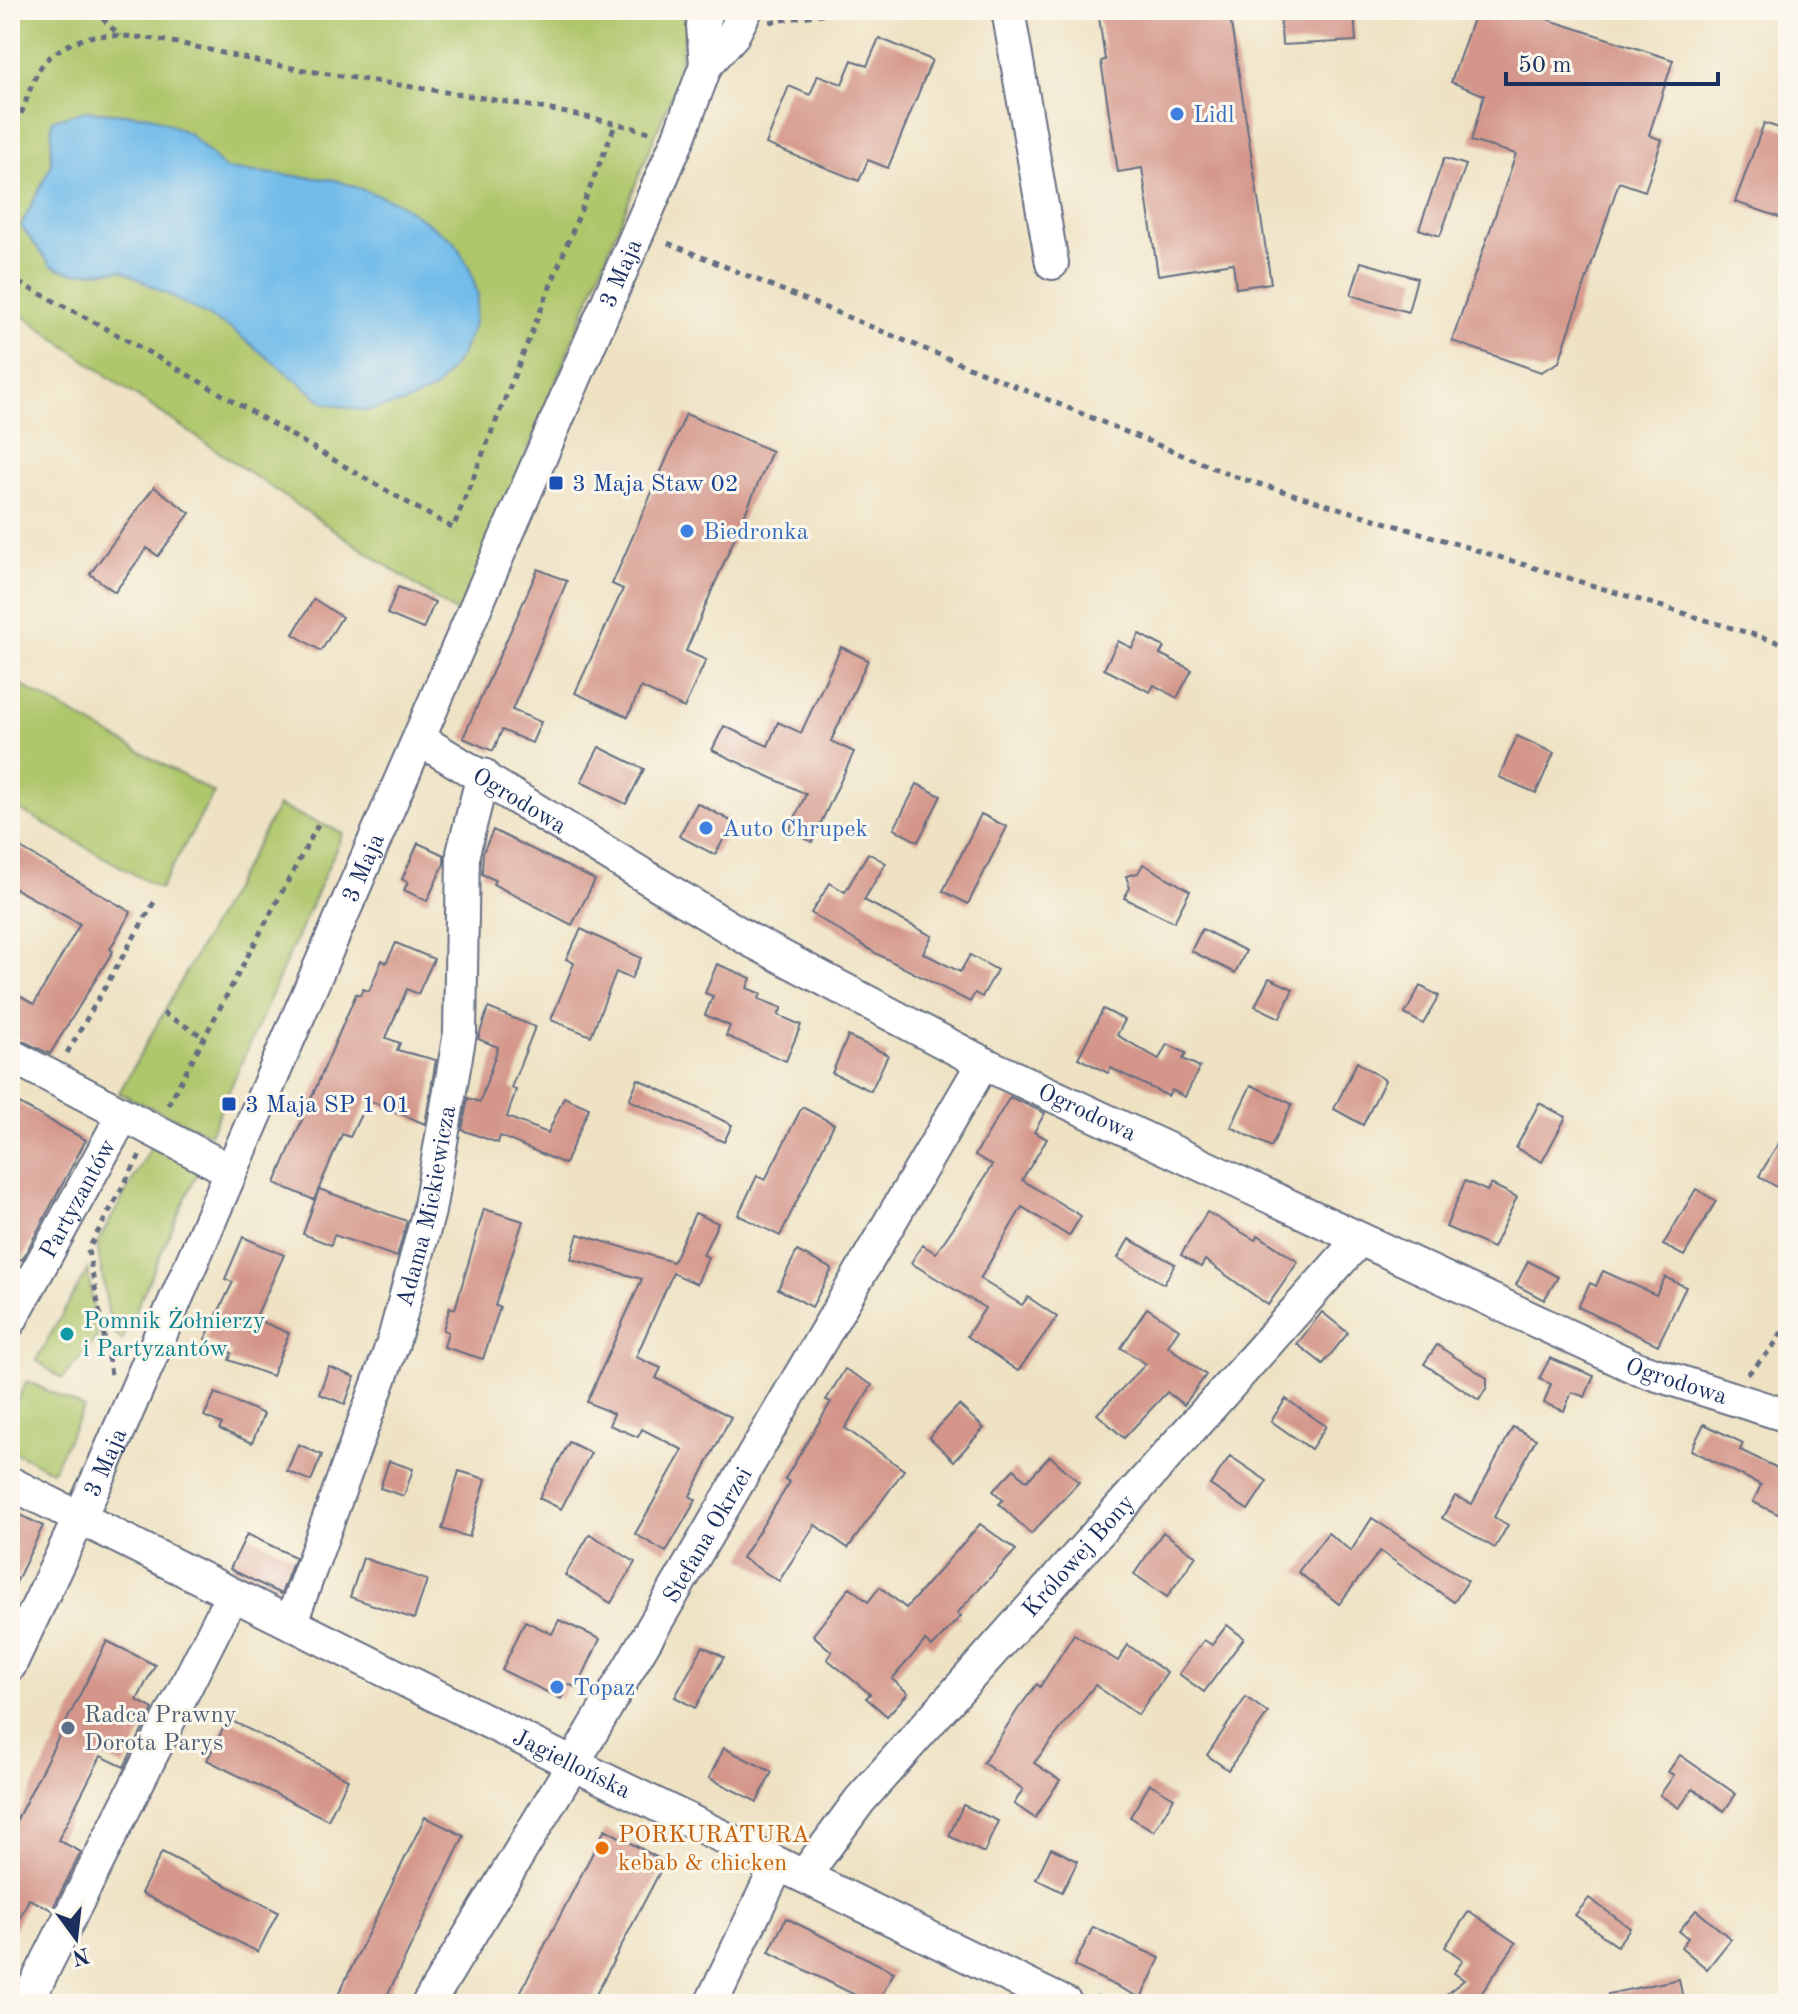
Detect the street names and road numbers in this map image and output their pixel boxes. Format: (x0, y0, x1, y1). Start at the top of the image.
street label: 3 Maja (597, 236, 648, 312)
street label: Ogrodowa (468, 764, 570, 840)
street label: 3 Maja (339, 830, 390, 906)
street label: Ogrodowa (1034, 1080, 1140, 1147)
street label: Adama Mickiewicza (393, 1104, 461, 1310)
street label: Partyzantów (37, 1135, 122, 1263)
street label: Ogrodowa (1621, 1354, 1730, 1410)
street label: 3 Maja (81, 1425, 132, 1501)
street label: Stefana Okrzei (660, 1464, 758, 1608)
street label: Królowej Bony (1019, 1491, 1140, 1623)
street label: Jagiellońska (508, 1726, 634, 1804)

